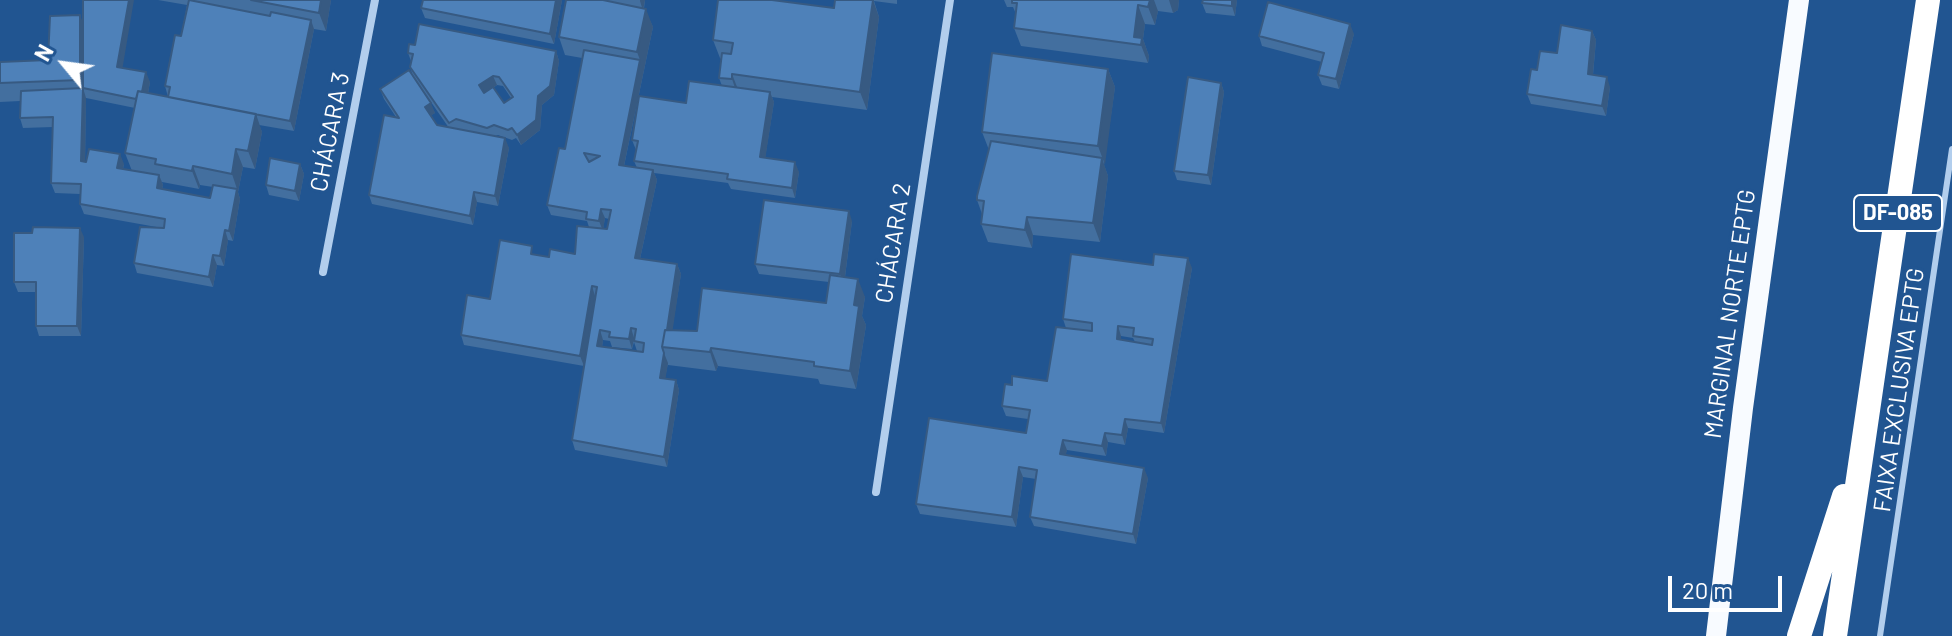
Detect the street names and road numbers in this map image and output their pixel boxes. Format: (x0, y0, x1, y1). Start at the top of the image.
street label: CHÁCARA 3 (304, 70, 356, 194)
street label: CHÁCARA 2 (869, 181, 917, 305)
street label: MARGINAL NORTE EPTG (1698, 188, 1762, 440)
road number: DF-085 (1854, 195, 1942, 231)
street label: FAIXA EXCLUSIVA EPTG (1868, 266, 1930, 514)

